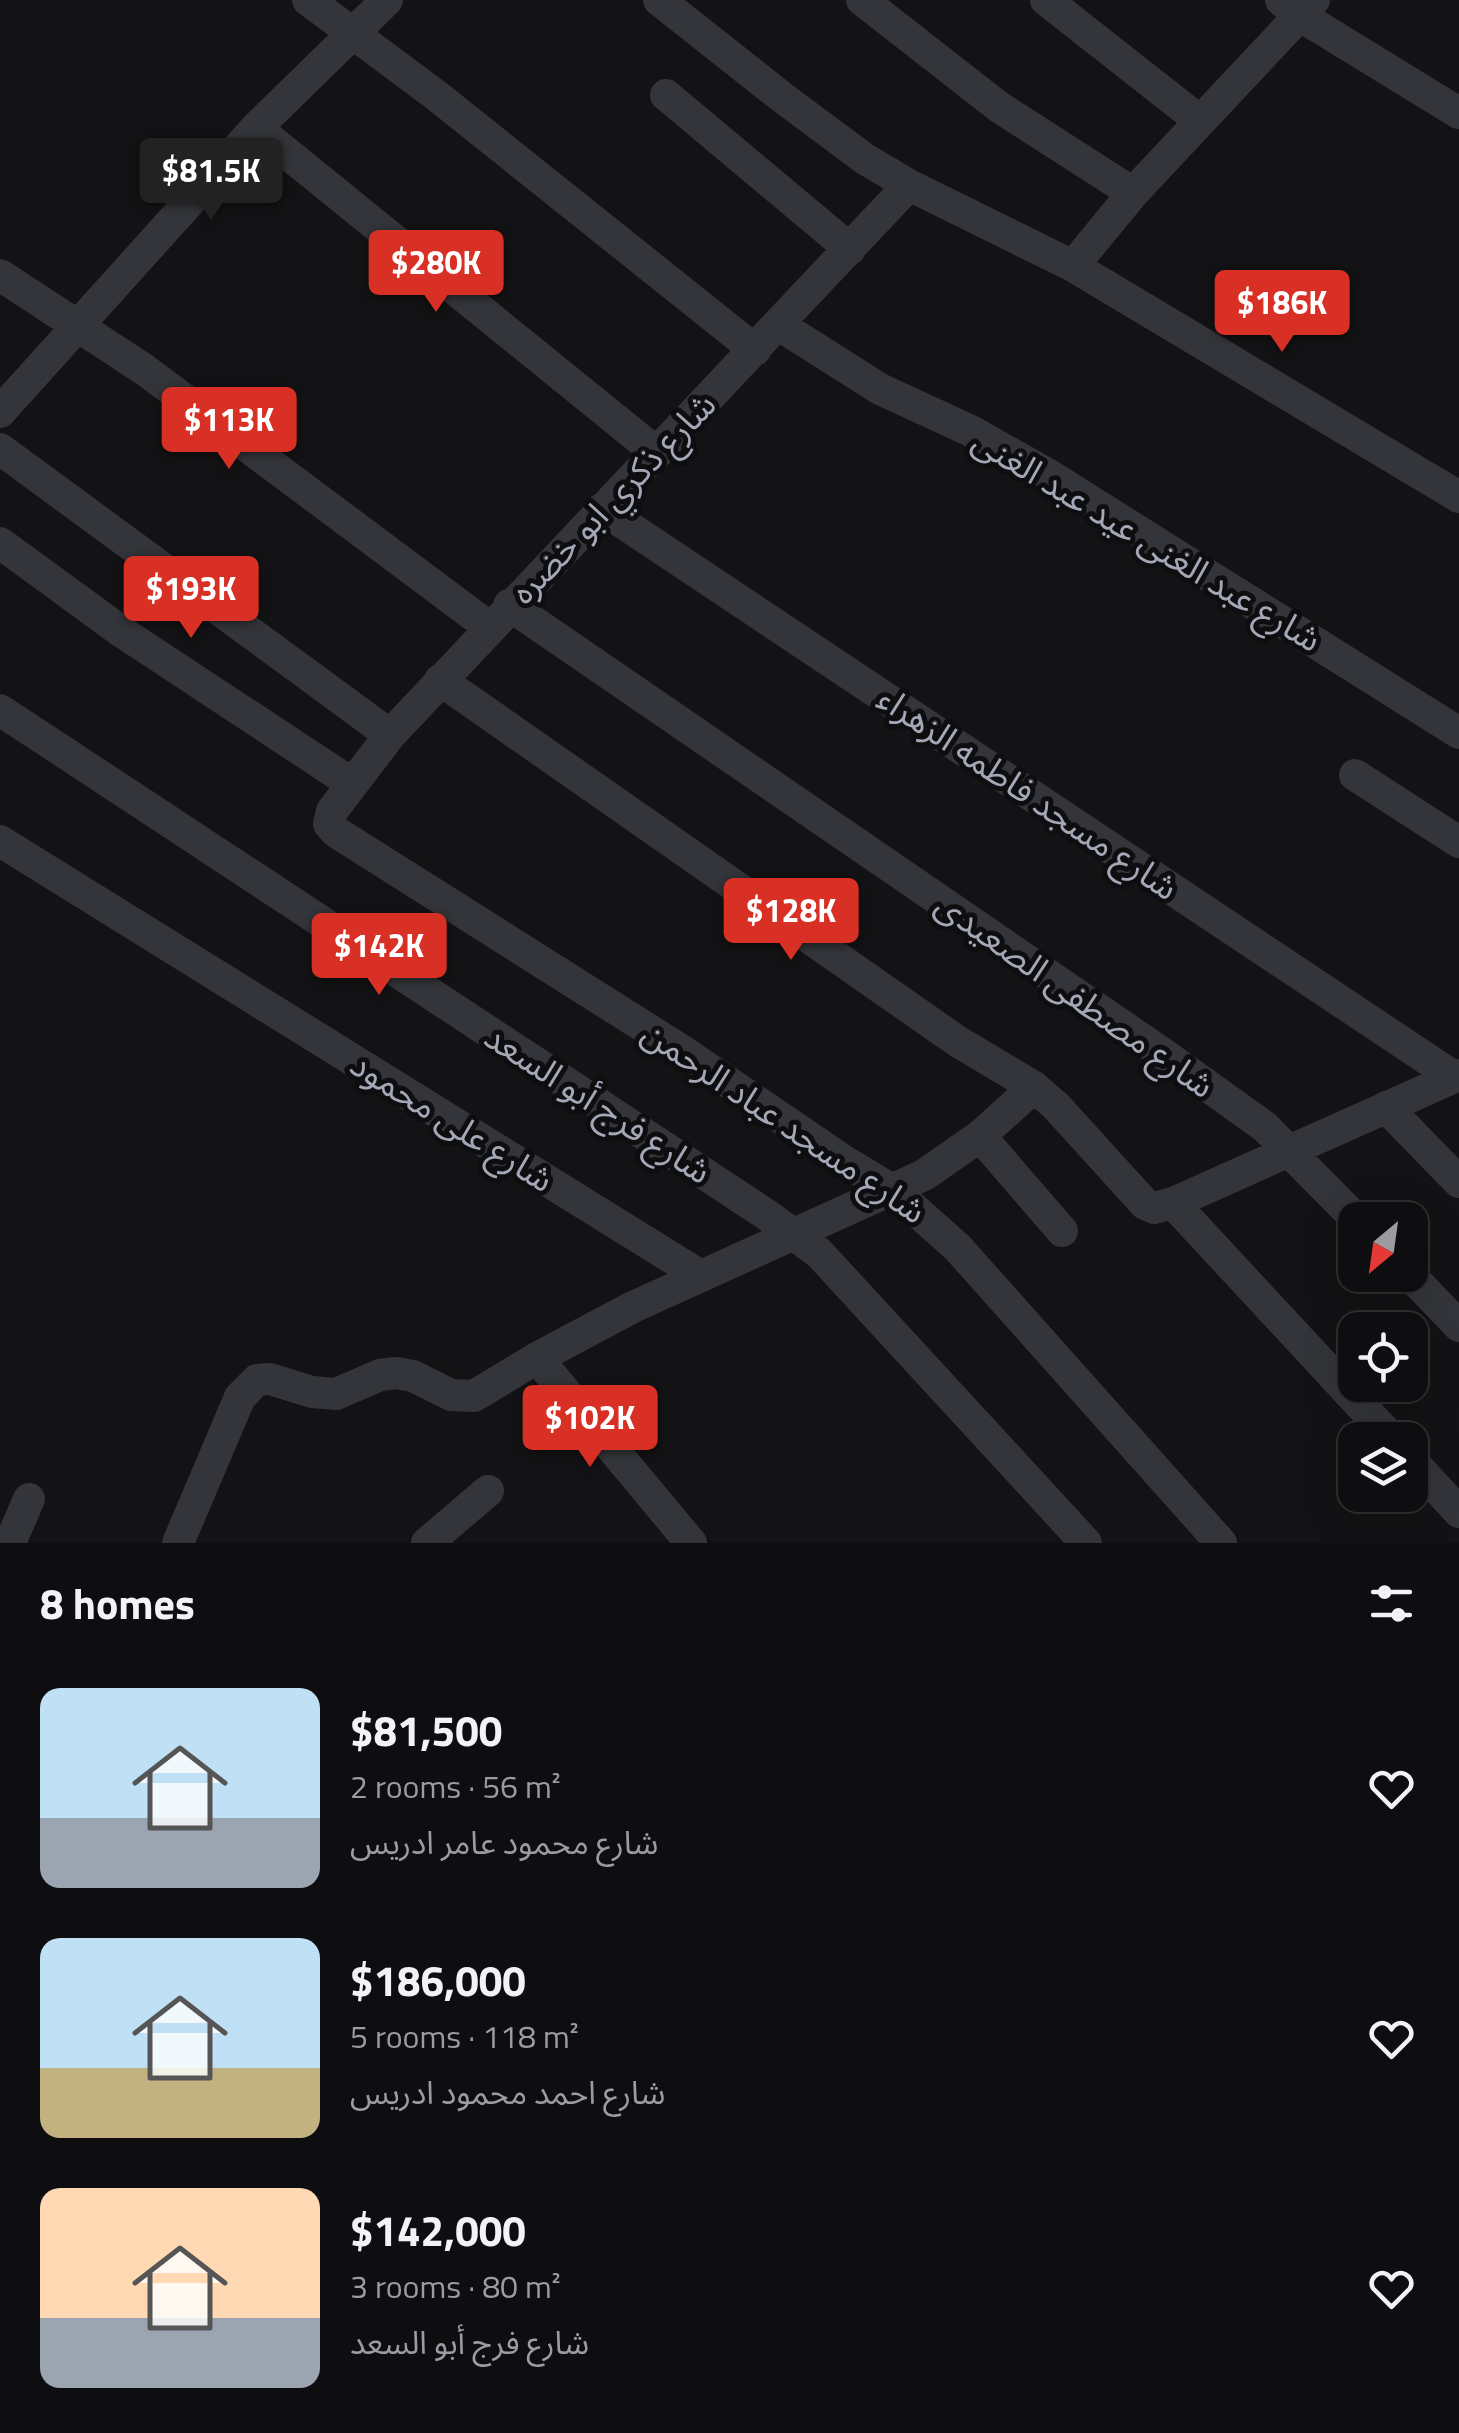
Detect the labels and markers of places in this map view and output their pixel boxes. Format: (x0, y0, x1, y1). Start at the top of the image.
pin: $81.5K (130, 138, 292, 223)
pin: $280K (366, 230, 506, 315)
pin: $186K (1212, 270, 1352, 355)
pin: $113K (159, 387, 299, 472)
pin: $193K (121, 556, 261, 641)
pin: $128K (721, 878, 861, 963)
pin: $142K (309, 913, 449, 998)
pin: $102K (520, 1385, 660, 1470)

